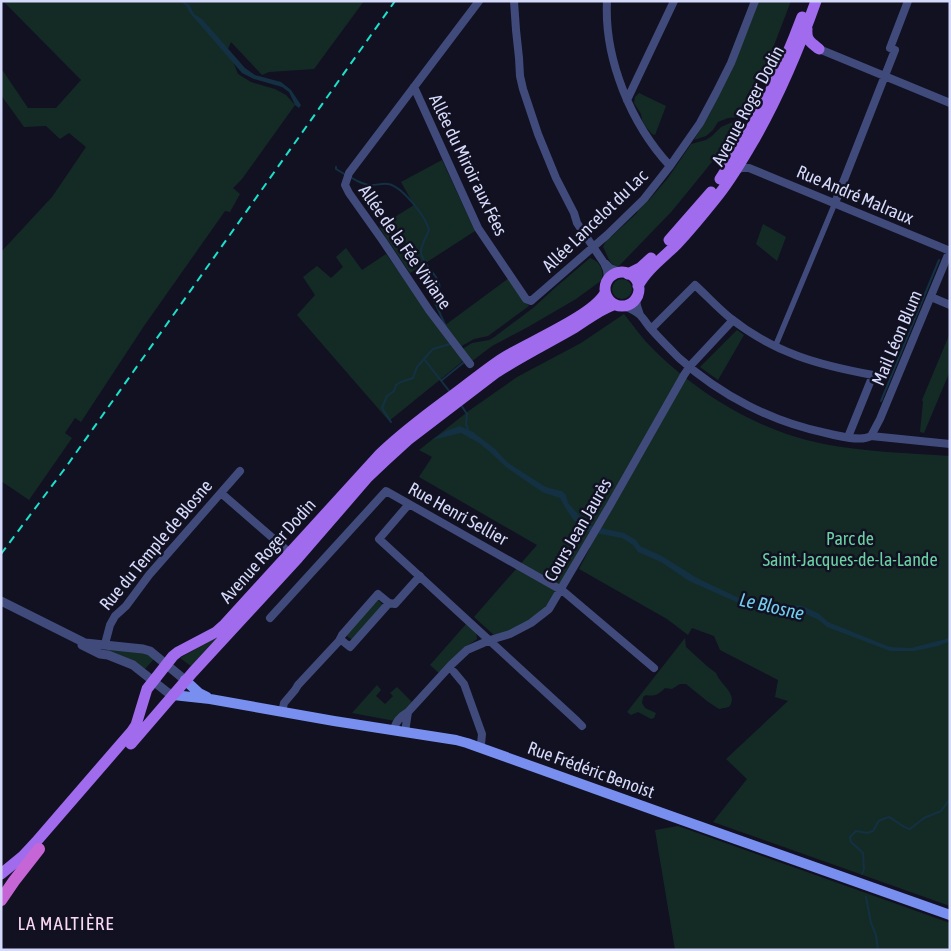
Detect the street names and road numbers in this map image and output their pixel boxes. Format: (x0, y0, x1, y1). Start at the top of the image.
street label: Avenue Roger Dodin (707, 42, 788, 169)
street label: Allée du Miroir aux Fées (425, 91, 512, 239)
street label: Rue André Malraux (794, 160, 917, 229)
street label: Allée Lancelot du Lac (538, 165, 652, 276)
street label: Allée de la Fée Viviane (355, 180, 456, 313)
street label: Mail Léon Blum (867, 287, 926, 389)
street label: Cours Jean Jaurès (540, 474, 616, 585)
street label: Rue du Temple de Blosne (95, 475, 216, 614)
street label: Rue Henri Sellier (405, 478, 512, 550)
street label: Avenue Roger Dodin (215, 494, 320, 607)
street label: Rue Frédéric Benoist (525, 737, 657, 802)

